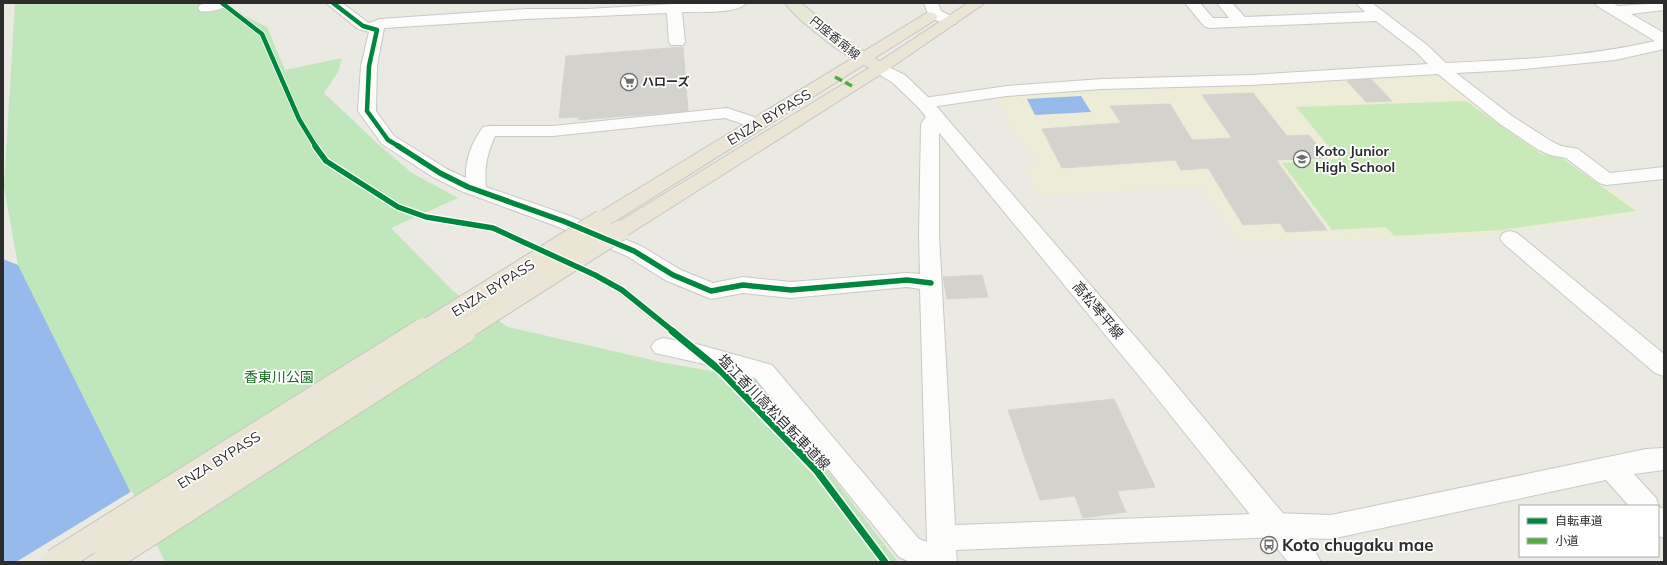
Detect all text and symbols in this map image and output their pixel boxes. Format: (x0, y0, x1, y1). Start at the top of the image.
street label: 円座香南線 (807, 13, 863, 62)
supermarket icon: ハローズ (619, 72, 639, 92)
place label: ハローズ (642, 74, 689, 89)
street label: ENZA BYPASS (724, 85, 814, 149)
place label: Koto Junior High School (1315, 142, 1395, 176)
school or university icon: Koto Junior High School (1292, 149, 1312, 169)
street label: ENZA BYPASS (448, 255, 538, 321)
street label: 高松琴平線 (1069, 277, 1127, 343)
street label: 塩江香川高松自転車道線 (714, 350, 834, 474)
park label: 香東川公園 (244, 368, 314, 386)
street label: ENZA BYPASS (174, 427, 264, 493)
legend (1519, 505, 1659, 557)
text: 自転車道 (1555, 513, 1603, 528)
text: 小道 (1555, 533, 1579, 548)
place label: Koto chugaku mae (1282, 534, 1434, 555)
bus stop icon: Koto chugaku mae (1259, 535, 1279, 555)

